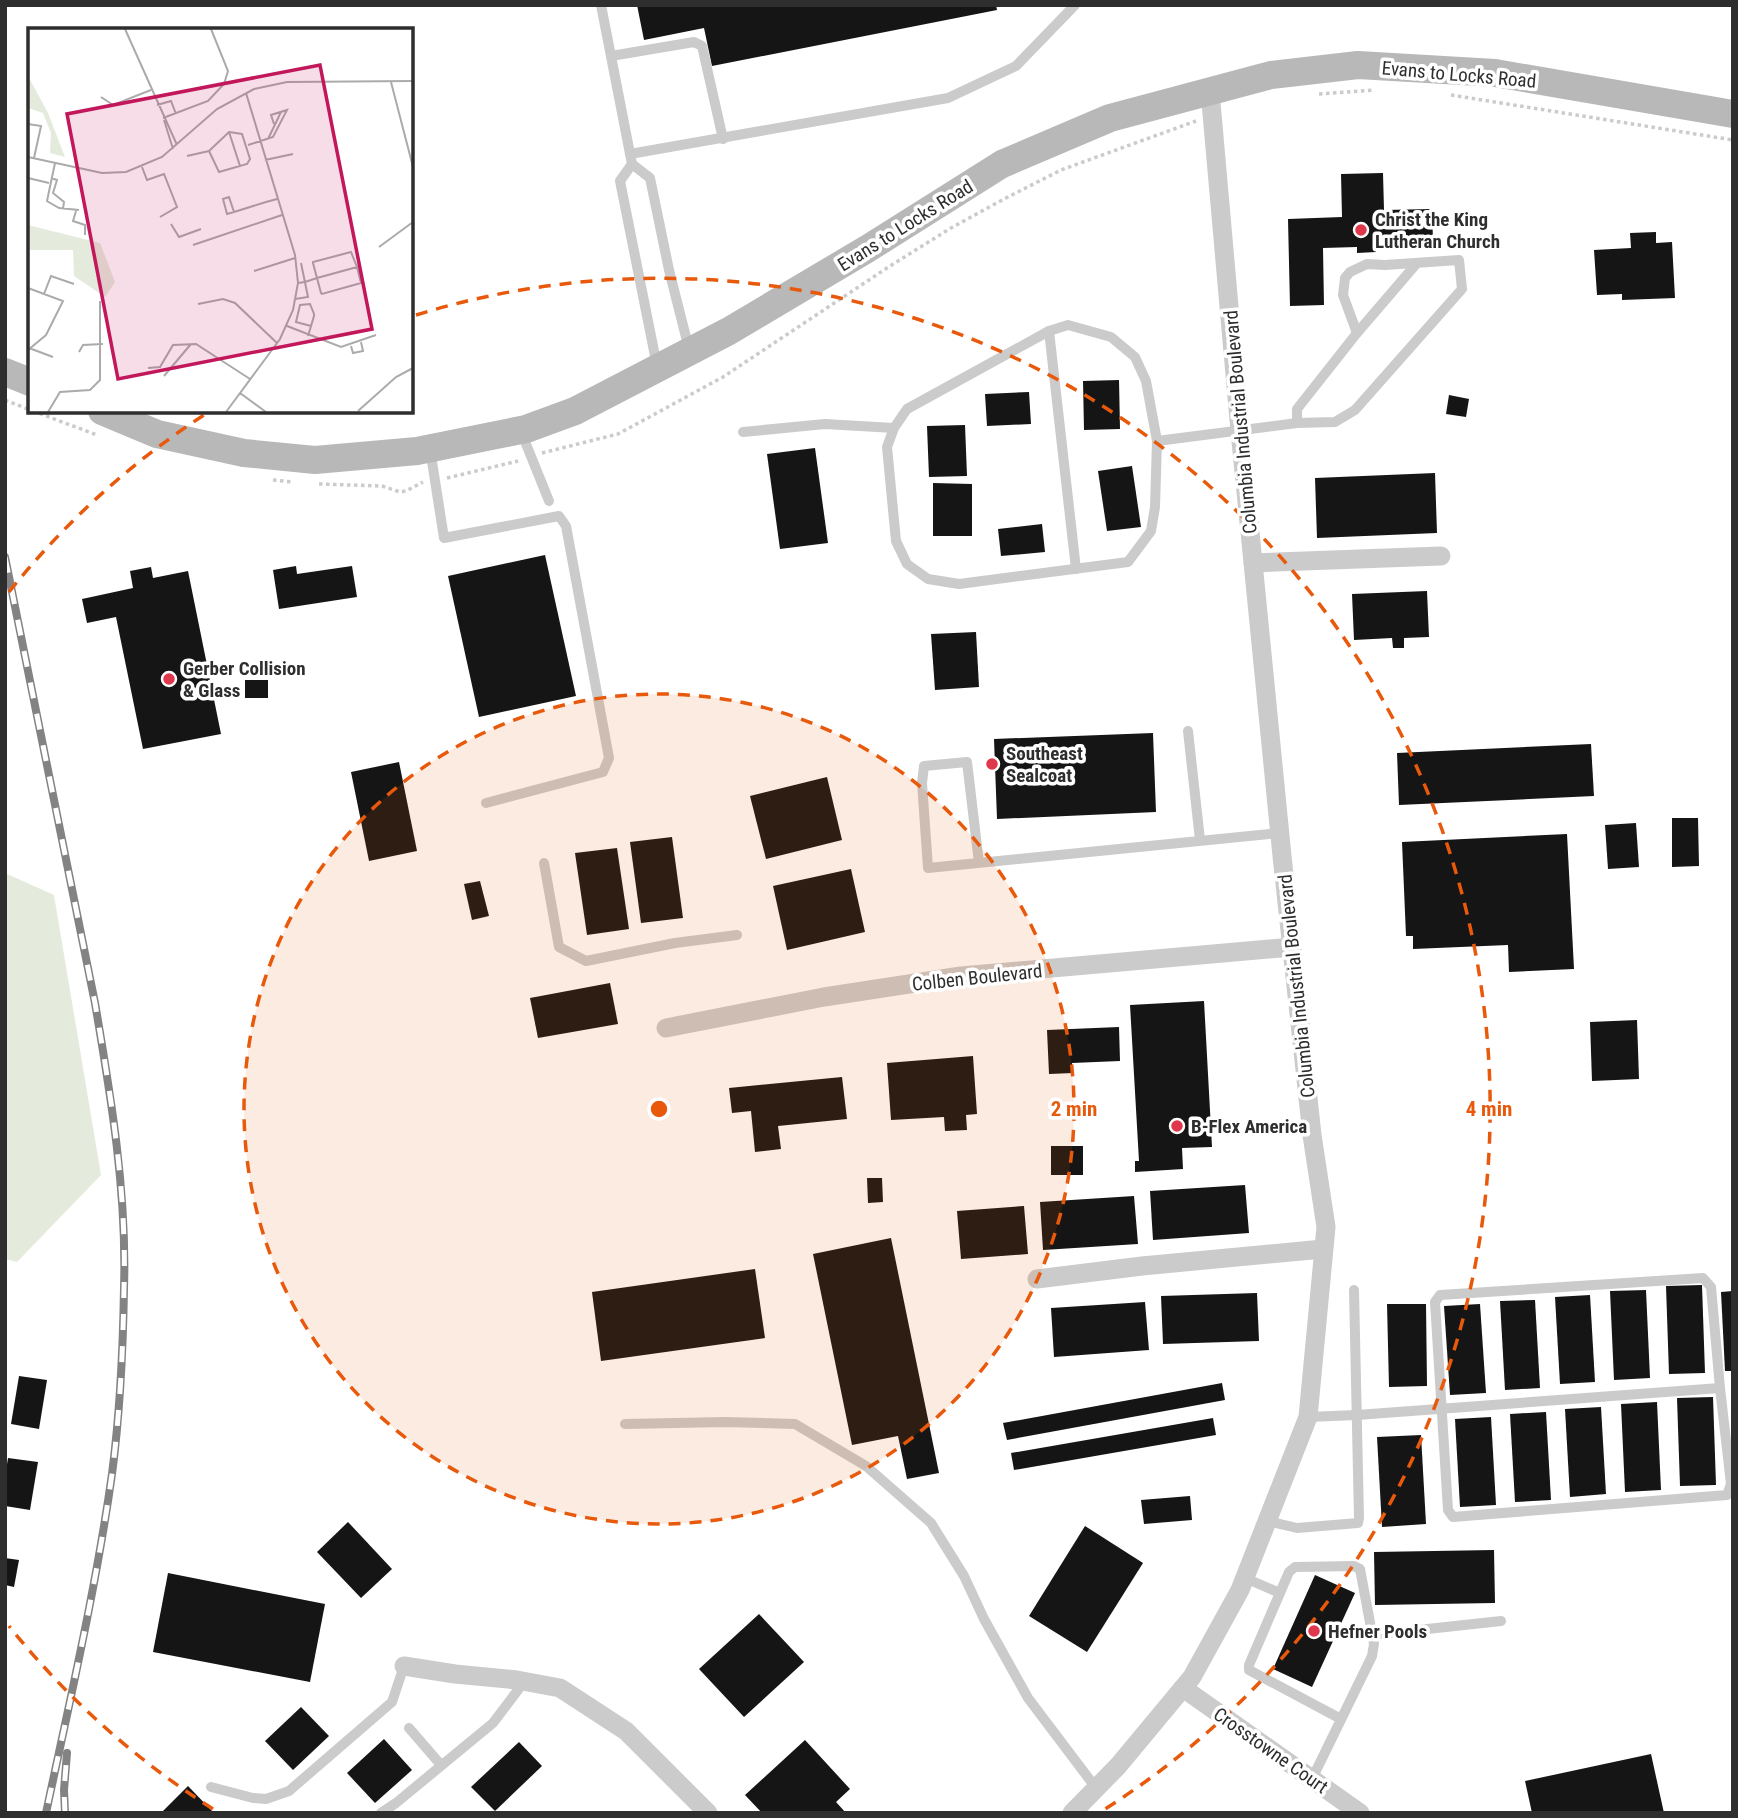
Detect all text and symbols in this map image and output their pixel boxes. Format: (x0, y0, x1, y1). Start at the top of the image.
inset map (28, 28, 413, 413)
street label: Evans to Locks Road (1381, 56, 1537, 93)
street label: Evans to Locks Road (833, 175, 977, 276)
place label: Christ the King Lutheran Church (1375, 208, 1500, 253)
marker: Christ the King Lutheran Church (1353, 222, 1369, 238)
street label: Columbia Industrial Boulevard (1219, 309, 1262, 535)
place label: Gerber Collision & Glass (183, 657, 306, 702)
marker: Gerber Collision & Glass (161, 671, 177, 687)
place label: Southeast Sealcoat (1006, 742, 1083, 787)
marker: Southeast Sealcoat (984, 756, 1000, 772)
street label: Columbia Industrial Boulevard (1273, 873, 1320, 1099)
street label: Colben Boulevard (911, 959, 1043, 996)
centre of rings (647, 1097, 671, 1121)
text: 2 min (1051, 1097, 1097, 1121)
text: 4 min (1466, 1097, 1512, 1121)
place label: B-Flex America (1191, 1115, 1307, 1138)
marker: B-Flex America (1169, 1118, 1185, 1134)
place label: Hefner Pools (1328, 1620, 1427, 1643)
marker: Hefner Pools (1306, 1623, 1322, 1639)
street label: Crosstowne Court (1209, 1702, 1332, 1798)

